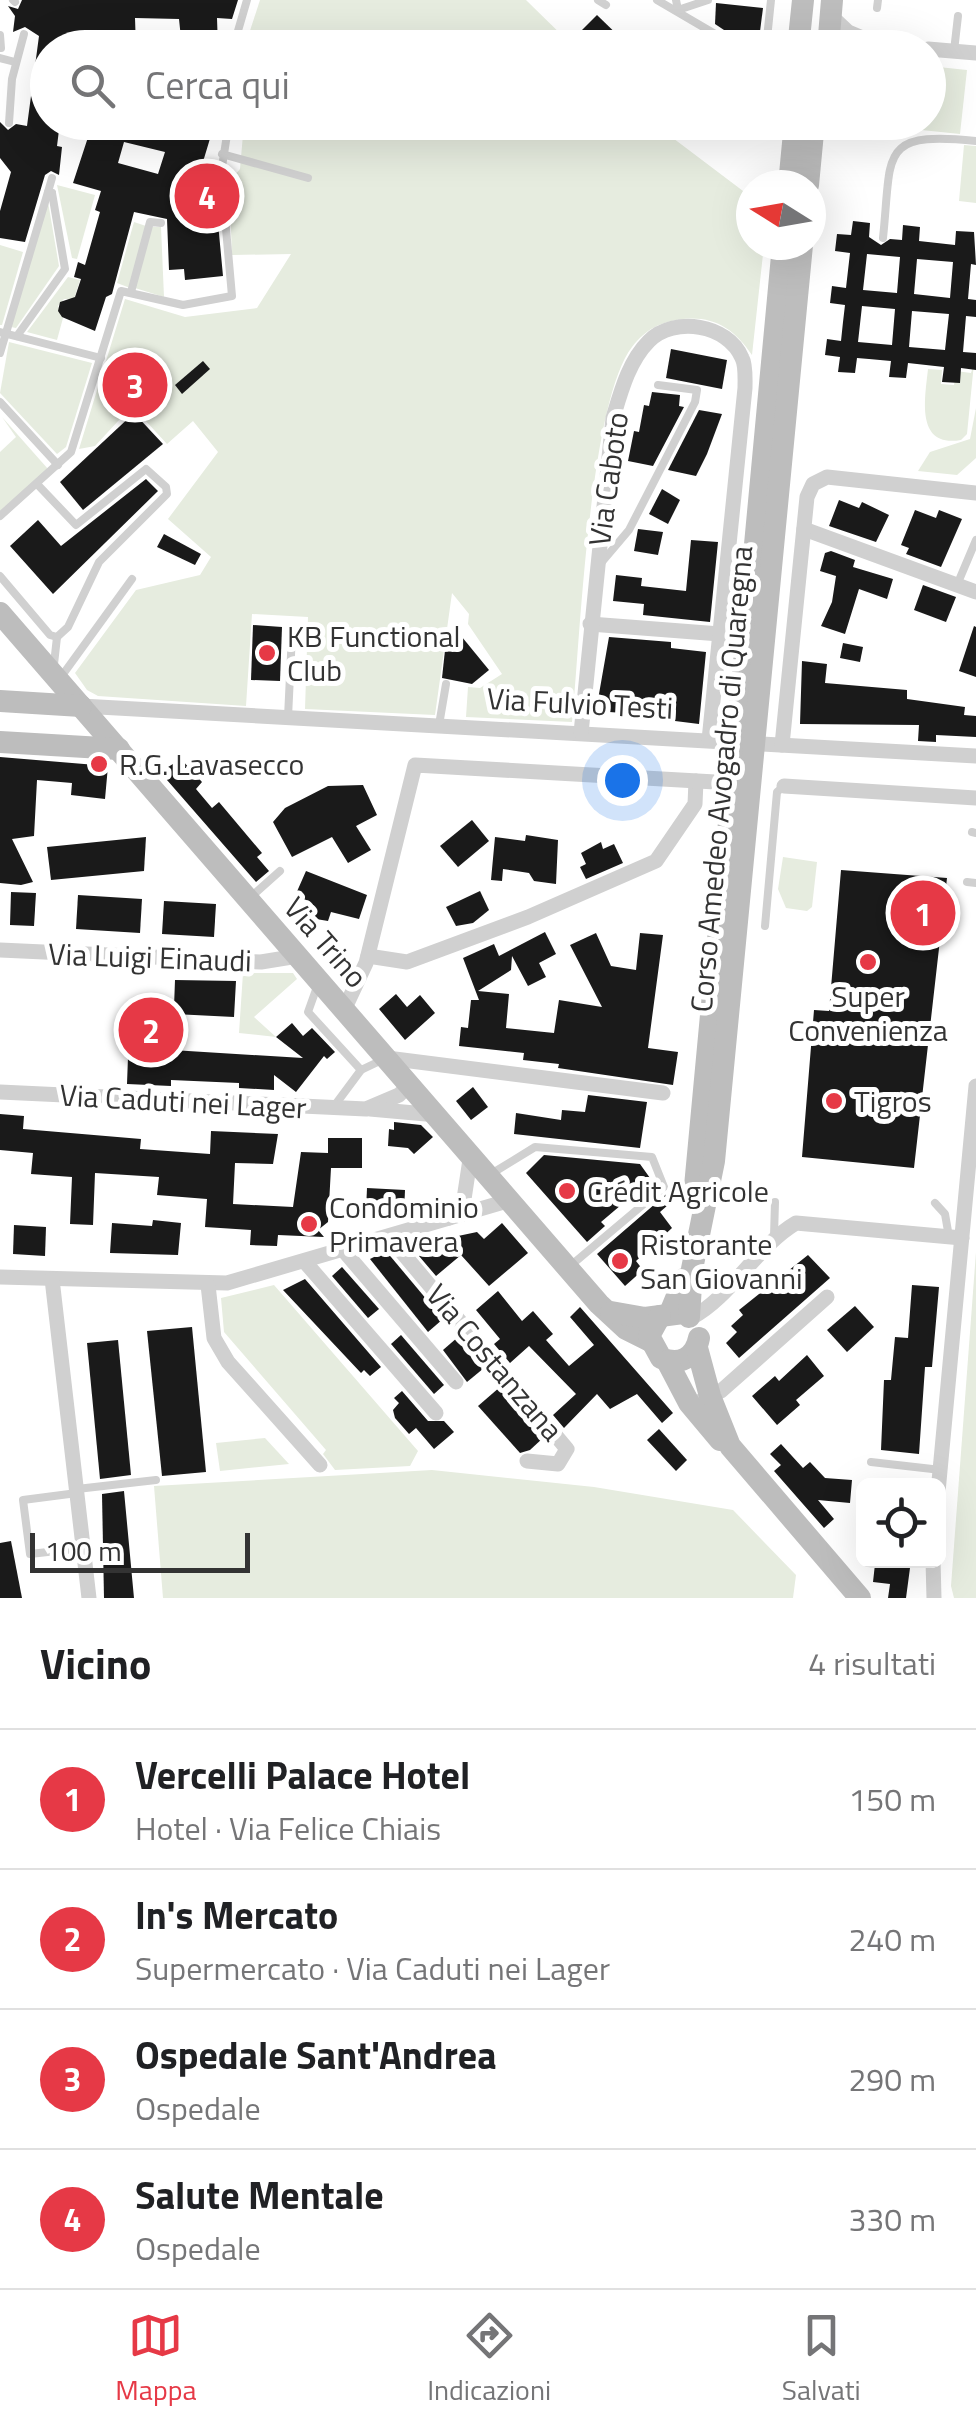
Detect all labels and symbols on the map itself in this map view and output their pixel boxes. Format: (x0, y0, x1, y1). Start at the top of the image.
pin: 4 (174, 158, 240, 234)
north arrow (736, 170, 826, 260)
pin: 3 (102, 348, 168, 422)
street label: Via Caboto (576, 409, 640, 549)
street label: Corso Amedeo Avogadro di Quaregna (678, 544, 764, 1014)
place label: KB Functional Club (287, 613, 461, 693)
marker: KB Functional Club (256, 642, 278, 664)
street label: Via Fulvio Testi (486, 675, 674, 731)
place label: R.G. Lavasecco (119, 741, 304, 787)
marker: R.G. Lavasecco (88, 753, 110, 775)
your location (597, 755, 648, 806)
pin: 1 (890, 876, 956, 950)
street label: Via Trino (273, 886, 379, 998)
street label: Via Luigi Einaudi (47, 930, 253, 984)
marker: Super Convenienza (857, 951, 879, 973)
place label: Super Convenienza (788, 973, 948, 1053)
pin: 2 (118, 992, 184, 1068)
street label: Via Caduti nei Lager (58, 1072, 308, 1130)
place label: Tigros (854, 1078, 932, 1124)
marker: Tigros (823, 1090, 845, 1112)
place label: Crédit Agricole (587, 1168, 769, 1214)
marker: Crédit Agricole (556, 1180, 578, 1202)
place label: Condominio Primavera (329, 1184, 479, 1264)
marker: Condominio Primavera (298, 1213, 320, 1235)
place label: Ristorante San Giovanni (640, 1221, 803, 1301)
marker: Ristorante San Giovanni (609, 1250, 631, 1272)
street label: Via Costanzana (415, 1273, 575, 1451)
scale bar (30, 1528, 250, 1572)

